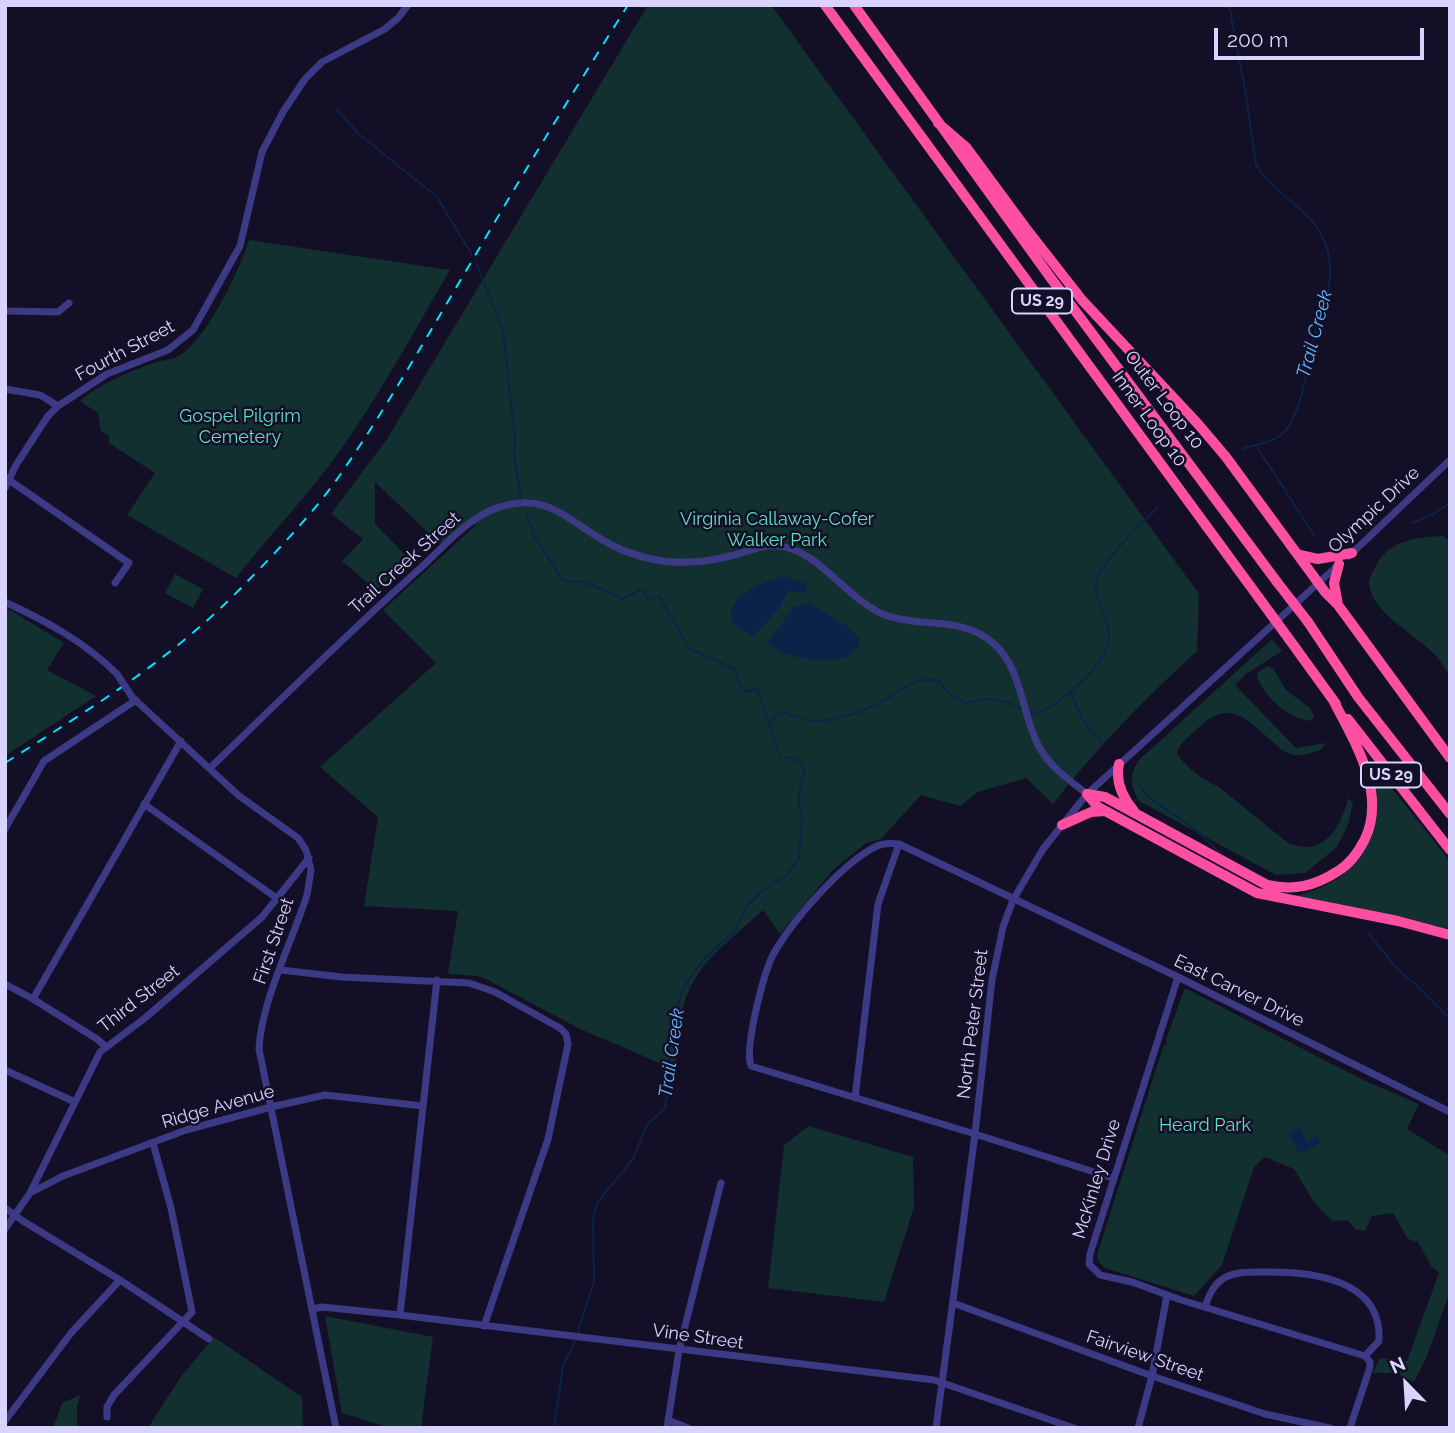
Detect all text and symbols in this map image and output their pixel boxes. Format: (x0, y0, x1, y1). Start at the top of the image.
scale bar (1217, 14, 1427, 58)
text: 200 m (1227, 27, 1288, 52)
water label: Trail Creek (1292, 287, 1338, 381)
road number: US 29 (1012, 288, 1072, 314)
street label: Fourth Street (72, 316, 178, 386)
street label: Outer Loop 10 (1120, 347, 1208, 453)
street label: Inner Loop 10 (1107, 367, 1191, 471)
park label: Gospel Pilgrim Cemetery (179, 406, 301, 448)
street label: Olympic Drive (1324, 462, 1424, 558)
street label: Trail Creek Street (345, 507, 465, 619)
park label: Virginia Callaway-Cofer Walker Park (680, 509, 874, 552)
road number: US 29 (1361, 762, 1421, 788)
street label: First Street (249, 895, 299, 987)
street label: North Peter Street (953, 948, 993, 1100)
street label: East Carver Drive (1170, 950, 1308, 1032)
street label: Third Street (94, 961, 184, 1037)
water label: Trail Creek (654, 1007, 690, 1099)
street label: Ridge Avenue (159, 1081, 277, 1133)
park label: Heard Park (1159, 1115, 1251, 1137)
street label: McKinley Drive (1069, 1117, 1125, 1241)
street label: Vine Street (651, 1320, 745, 1354)
street label: Fairview Street (1084, 1326, 1206, 1386)
north arrow (1371, 1349, 1441, 1419)
text: N (1386, 1352, 1409, 1378)

